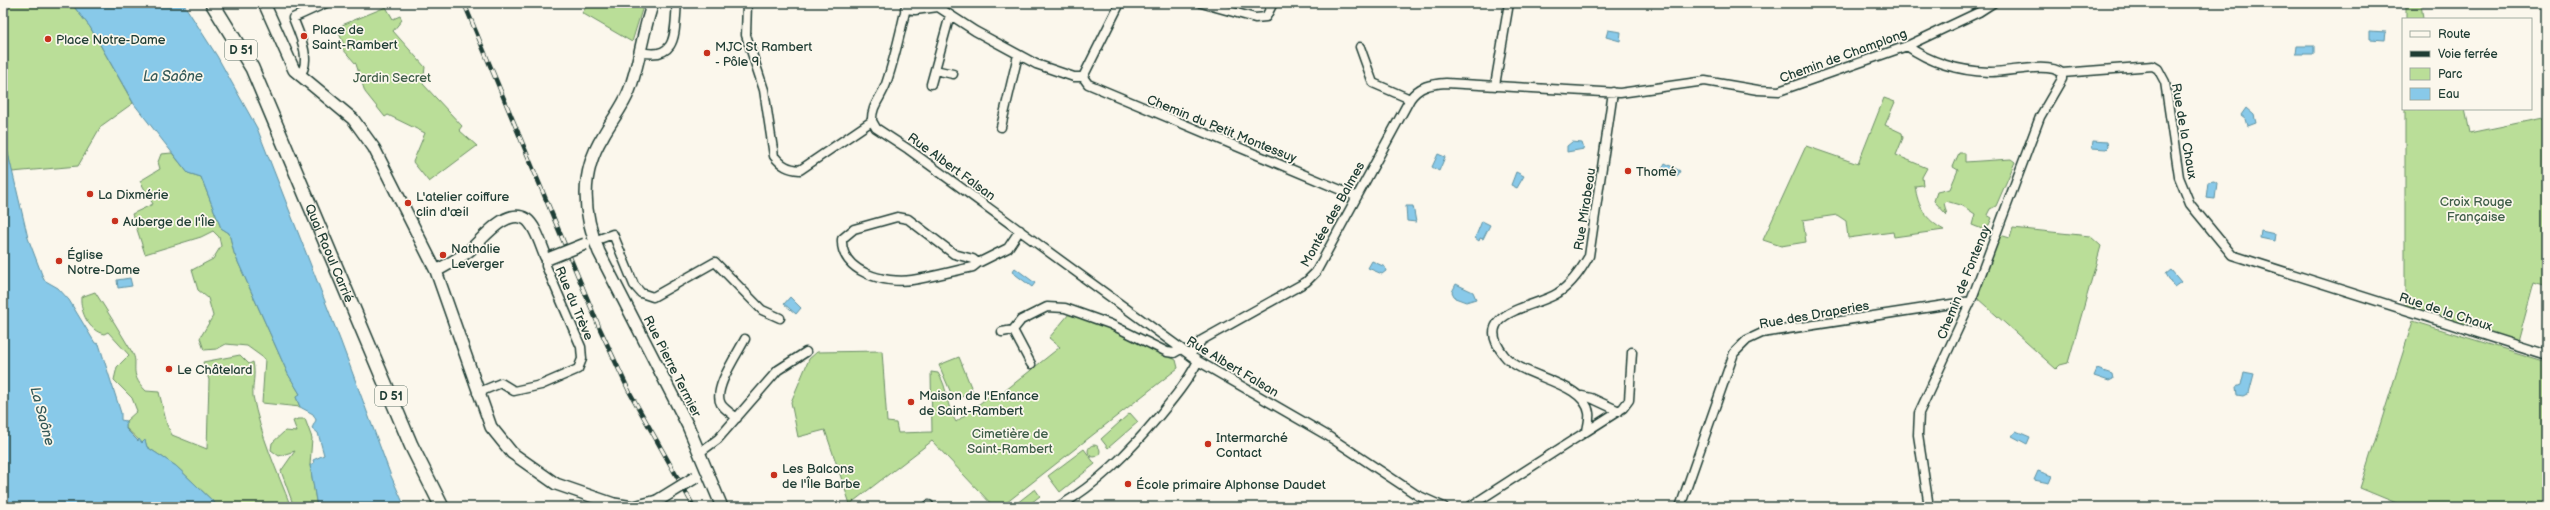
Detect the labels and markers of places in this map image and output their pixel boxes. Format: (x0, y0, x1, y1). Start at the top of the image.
place label: Place de Saint-Rambert (312, 22, 398, 53)
marker: Place de Saint-Rambert (299, 31, 309, 41)
place label: Place Notre-Dame (56, 32, 166, 48)
marker: Place Notre-Dame (43, 34, 53, 44)
place label: MJC St Rambert - Pôle 9 (715, 39, 812, 70)
marker: MJC St Rambert - Pôle 9 (702, 48, 712, 58)
place label: Thomé (1636, 164, 1677, 180)
marker: Thomé (1623, 166, 1633, 176)
place label: La Dixmérie (98, 187, 169, 203)
marker: La Dixmérie (85, 189, 95, 199)
place label: L'atelier coiffure clin d'œil (416, 189, 510, 220)
marker: L'atelier coiffure clin d'œil (403, 198, 413, 208)
place label: Auberge de l'Île (123, 214, 215, 230)
marker: Auberge de l'Île (110, 216, 120, 226)
place label: Nathalie Leverger (451, 241, 504, 272)
place label: Église Notre-Dame (67, 247, 140, 278)
marker: Nathalie Leverger (438, 250, 448, 260)
marker: Église Notre-Dame (54, 256, 64, 266)
place label: Le Châtelard (177, 362, 252, 378)
marker: Le Châtelard (164, 364, 174, 374)
place label: Maison de l'Enfance de Saint-Rambert (919, 388, 1039, 419)
marker: Maison de l'Enfance de Saint-Rambert (906, 397, 916, 407)
place label: Intermarché Contact (1216, 430, 1288, 461)
marker: Intermarché Contact (1203, 439, 1213, 449)
place label: Les Balcons de l'Île Barbe (782, 461, 861, 492)
marker: Les Balcons de l'Île Barbe (769, 470, 779, 480)
place label: École primaire Alphonse Daudet (1136, 477, 1326, 493)
marker: École primaire Alphonse Daudet (1123, 479, 1133, 489)

